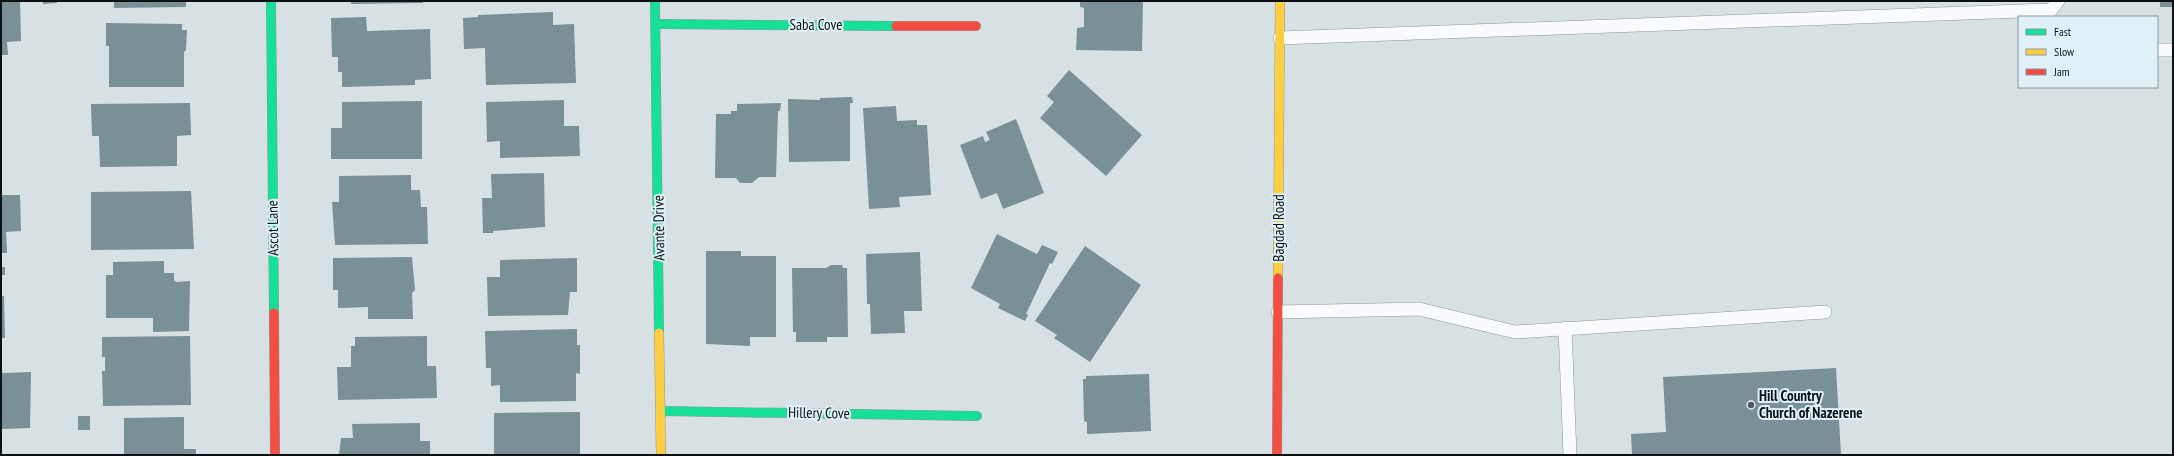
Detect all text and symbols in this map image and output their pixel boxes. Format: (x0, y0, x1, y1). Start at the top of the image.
street label: Saba Cove (790, 15, 842, 34)
legend (2018, 16, 2158, 88)
text: Fast (2054, 24, 2072, 39)
text: Slow (2054, 44, 2075, 59)
text: Jam (2053, 64, 2070, 79)
street label: Bagdad Road (1269, 194, 1288, 262)
street label: Avante Drive (648, 195, 669, 261)
street label: Ascot Lane (263, 200, 282, 256)
place label: Hill Country Church of Nazerene (1759, 386, 1863, 422)
marker: Hill Country Church of Nazerene (1746, 400, 1756, 410)
street label: Hillery Cove (788, 402, 850, 423)

